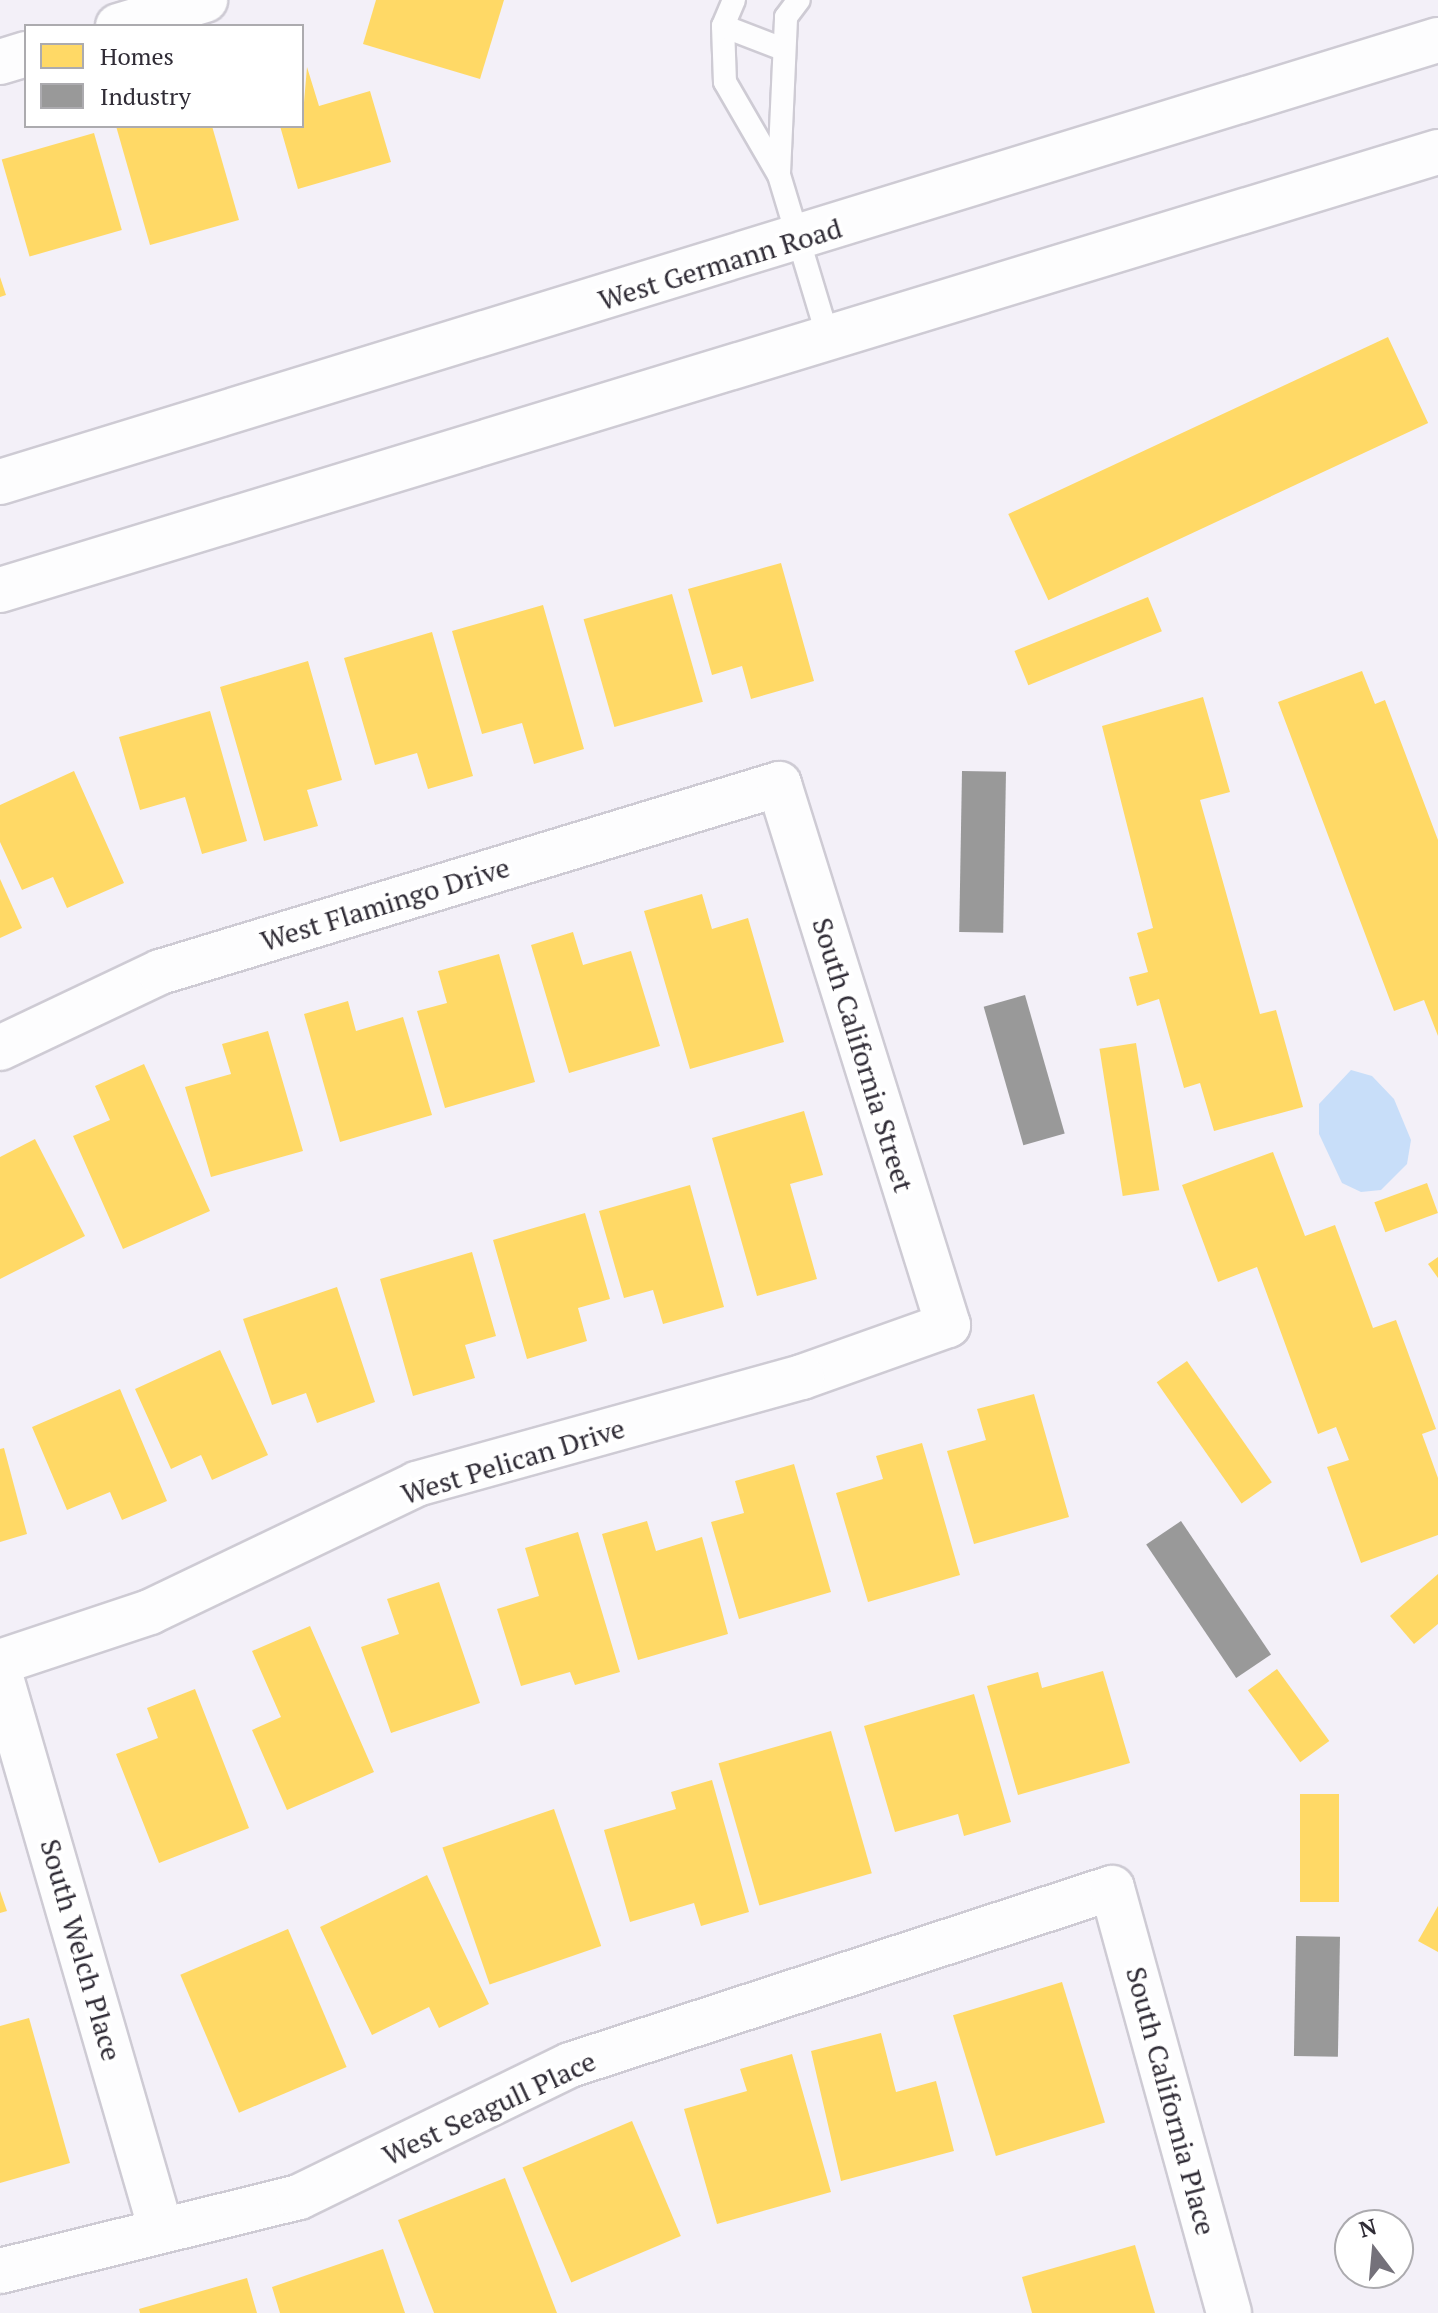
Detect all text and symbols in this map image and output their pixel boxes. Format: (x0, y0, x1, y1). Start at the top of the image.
legend (24, 24, 304, 128)
text: Homes (100, 40, 174, 72)
text: Industry (100, 80, 191, 112)
street label: West Germann Road (594, 211, 846, 317)
street label: West Flamingo Drive (256, 850, 514, 958)
street label: South California Street (805, 914, 921, 1196)
street label: West Pelican Drive (397, 1411, 629, 1511)
street label: South Welch Place (33, 1835, 129, 2065)
street label: South California Place (1119, 1963, 1223, 2239)
street label: West Seagull Place (377, 2044, 601, 2172)
north arrow (1334, 2209, 1414, 2289)
text: N (1356, 2211, 1380, 2244)

